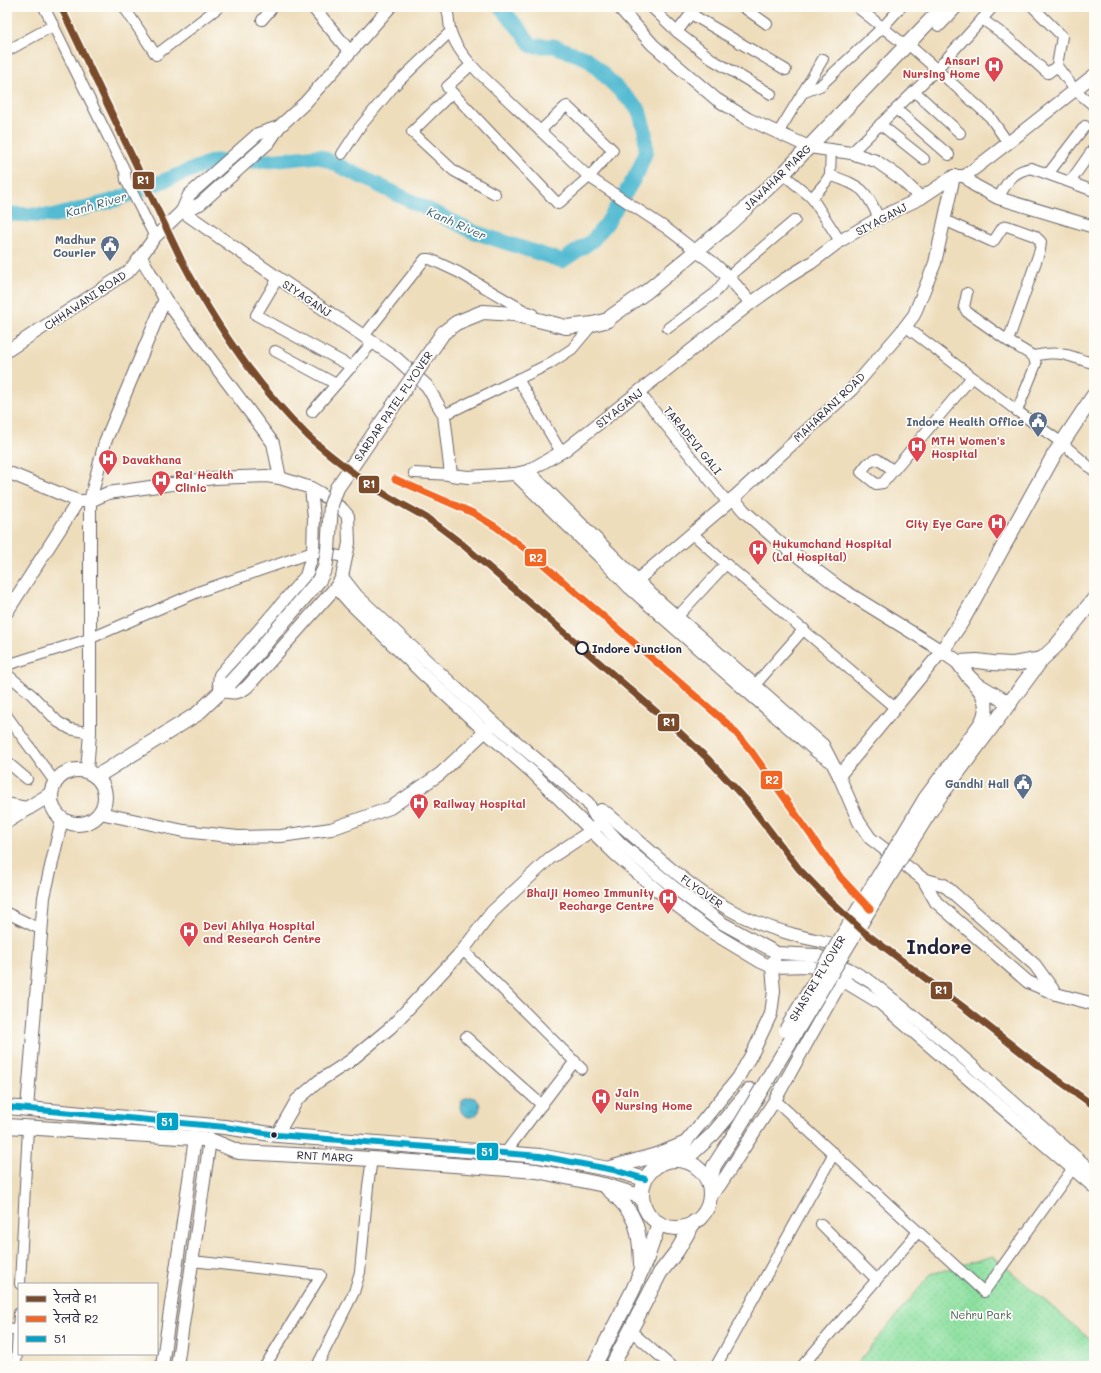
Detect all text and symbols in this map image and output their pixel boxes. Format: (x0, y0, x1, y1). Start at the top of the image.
place label: Ansari Nursing Home (903, 53, 980, 81)
hospital icon: Ansari Nursing Home (983, 55, 1005, 83)
street label: JAWAHAR MARG (740, 141, 814, 213)
line badge: R1 (132, 171, 155, 190)
text: R1 (137, 172, 149, 187)
water label: Kanh River (63, 188, 129, 220)
street label: SIYAGANJ (853, 199, 909, 239)
water label: Kanh River (425, 203, 489, 243)
place label: Madhur Courier (53, 232, 96, 260)
public building icon: Madhur Courier (99, 234, 121, 262)
street label: CHHAWANI ROAD (41, 267, 129, 333)
street label: SIYAGANJ (280, 276, 334, 320)
street label: SARDAR PATEL FLYOVER (350, 348, 436, 464)
street label: MAHARANI ROAD (790, 369, 868, 445)
street label: SIYAGANJ (592, 385, 646, 431)
street label: TARADEVI GALI (661, 403, 725, 478)
public building icon: Indore Health Office (1027, 410, 1049, 438)
place label: Indore Health Office (907, 414, 1024, 429)
place label: MTH Women's Hospital (931, 433, 1006, 461)
hospital icon: MTH Women's Hospital (906, 435, 928, 463)
hospital icon: Davakhana (97, 448, 119, 476)
place label: Davakhana (122, 452, 182, 467)
place label: Rai Health Clinic (175, 467, 233, 495)
hospital icon: Rai Health Clinic (150, 469, 172, 497)
line badge: R1 (358, 475, 380, 494)
text: R1 (363, 476, 375, 491)
hospital icon: City Eye Care (986, 512, 1008, 540)
place label: City Eye Care (906, 516, 983, 531)
place label: Hukumchand Hospital (Lal Hospital) (772, 536, 891, 564)
hospital icon: Hukumchand Hospital (Lal Hospital) (747, 538, 769, 566)
line badge: R2 (524, 548, 547, 567)
text: R2 (529, 550, 543, 565)
marker: Indore Junction (575, 641, 589, 655)
place label: Indore Junction (592, 641, 682, 656)
line badge: R1 (657, 713, 680, 732)
text: R1 (663, 714, 675, 729)
line badge: R2 (760, 770, 783, 790)
text: R2 (765, 772, 779, 787)
public building icon: Gandhi Hall (1012, 772, 1034, 800)
place label: Gandhi Hall (945, 776, 1009, 791)
hospital icon: Railway Hospital (408, 792, 430, 820)
place label: Railway Hospital (433, 796, 526, 811)
street label: FLYOVER (678, 871, 726, 911)
place label: Bhaiji Homeo Immunity Recharge Centre (526, 885, 654, 913)
hospital icon: Bhaiji Homeo Immunity Recharge Centre (657, 887, 679, 915)
place label: Devi Ahilya Hospital and Research Centre (203, 918, 321, 946)
hospital icon: Devi Ahilya Hospital and Research Centre (178, 920, 200, 948)
street label: SHASTRI FLYOVER (785, 932, 849, 1024)
district label: Indore (906, 934, 972, 959)
line badge: R1 (930, 981, 953, 1000)
text: R1 (935, 982, 947, 997)
place label: Jain Nursing Home (615, 1085, 693, 1113)
hospital icon: Jain Nursing Home (590, 1087, 612, 1115)
line badge: 51 (156, 1112, 179, 1131)
text: 51 (161, 1114, 173, 1129)
unlabelled marker (269, 1130, 279, 1140)
line badge: 51 (476, 1142, 499, 1161)
text: 51 (481, 1144, 493, 1159)
street label: RNT MARG (296, 1147, 354, 1165)
legend (18, 1283, 158, 1355)
text: रेलवे R1 (52, 1288, 97, 1306)
park label: Nehru Park (950, 1307, 1012, 1322)
text: रेलवे R2 (52, 1308, 99, 1326)
text: 51 (54, 1330, 66, 1346)

